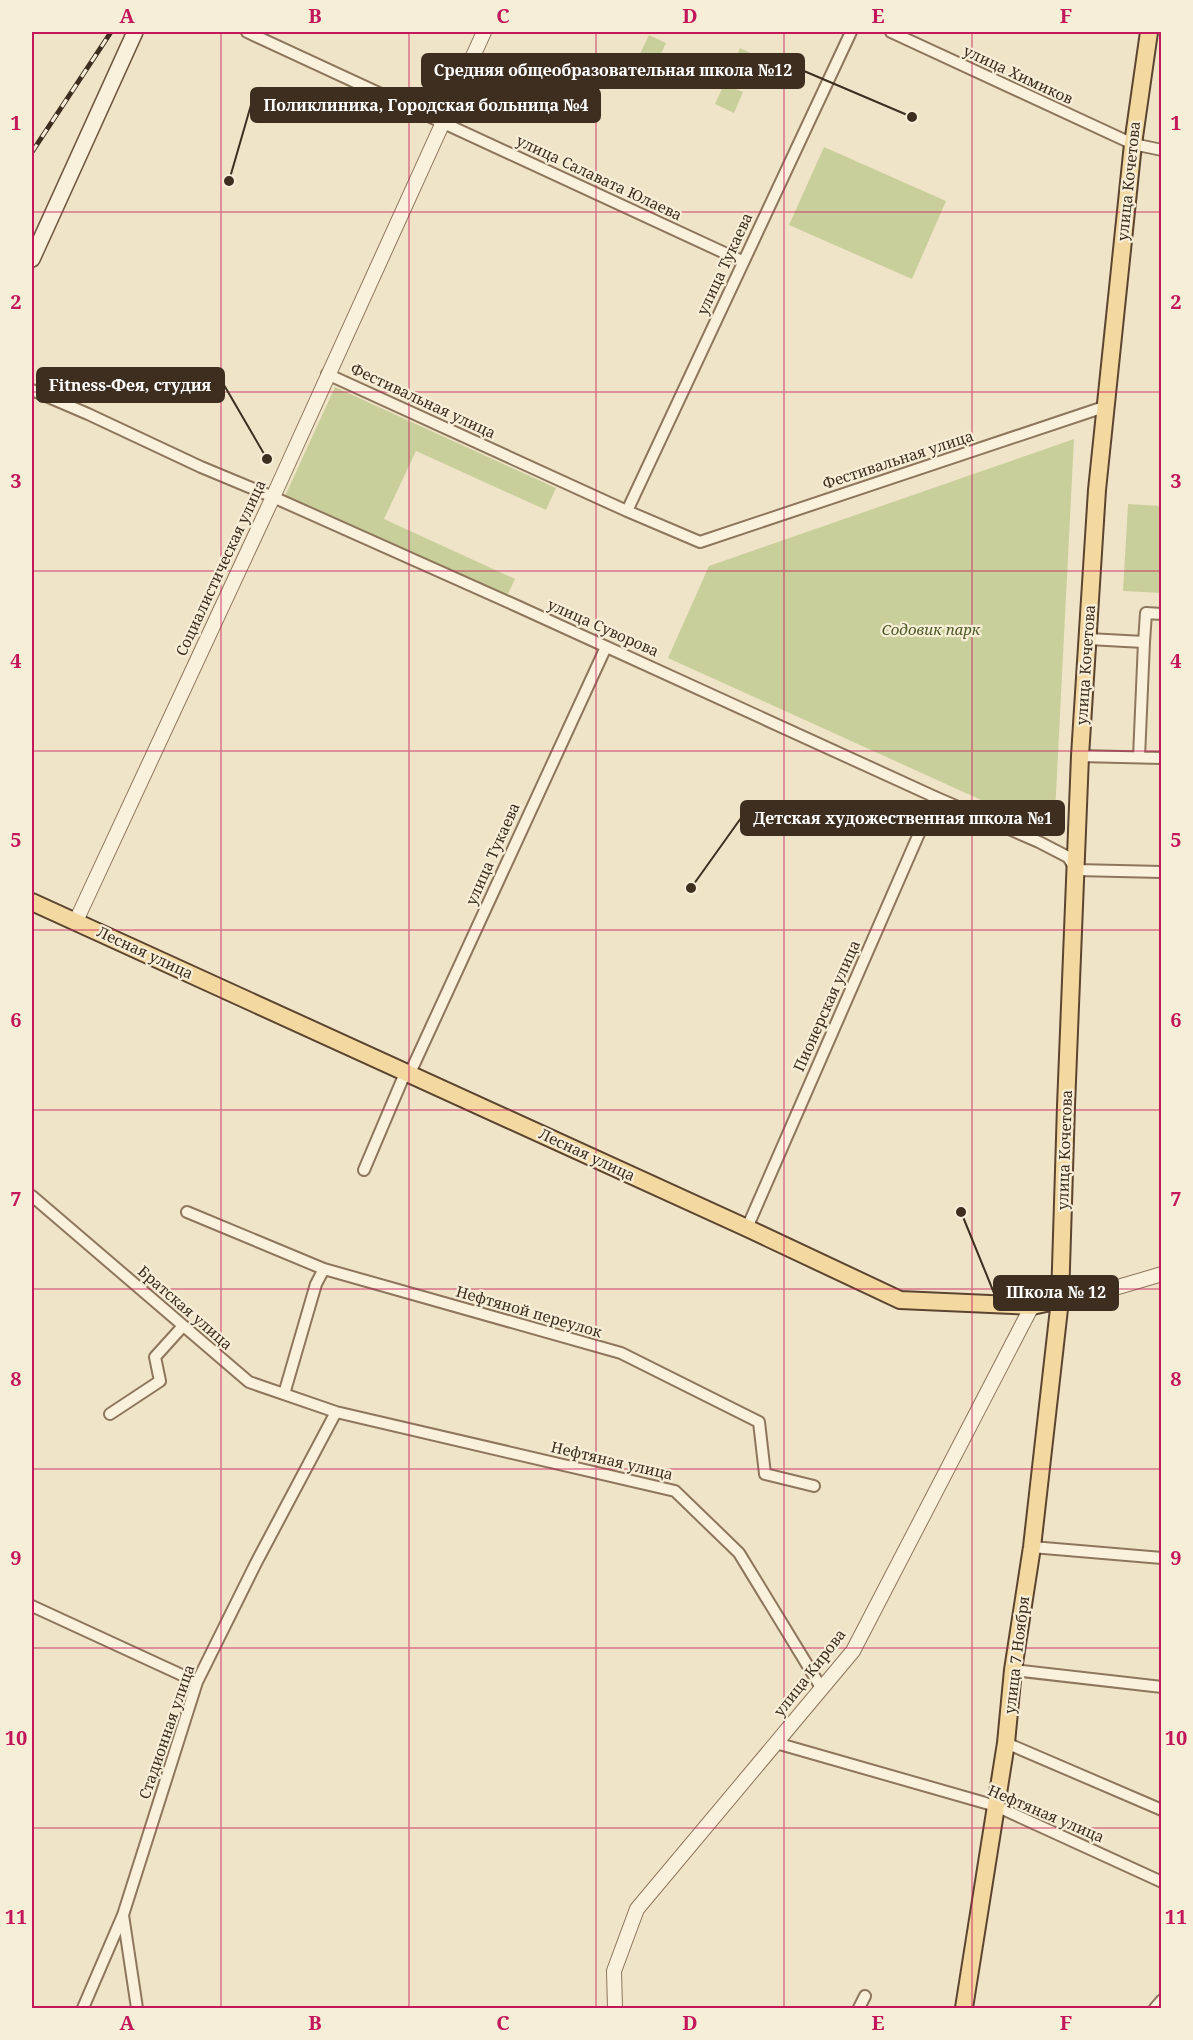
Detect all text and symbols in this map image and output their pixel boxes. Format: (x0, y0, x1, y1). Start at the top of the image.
text: A (119, 2, 135, 29)
text: B (308, 2, 322, 29)
text: C (496, 2, 510, 29)
text: D (682, 2, 698, 29)
text: E (871, 2, 885, 29)
text: F (1060, 2, 1072, 29)
street label: улица Химиков (960, 40, 1076, 108)
callout: Средняя общеобразовательная школа №12 (422, 54, 804, 88)
text: Средняя общеобразовательная школа №12 (434, 59, 792, 81)
callout: Поликлиника, Городская больница №4 (251, 88, 600, 122)
text: Поликлиника, Городская больница №4 (263, 94, 589, 116)
text: 1 (10, 109, 22, 136)
text: 1 (1170, 109, 1182, 136)
street label: улица Кочетова (1112, 120, 1144, 242)
street label: улица Салавата Юлаева (513, 130, 686, 224)
street label: улица Тукаева (692, 209, 756, 318)
text: 2 (10, 288, 22, 315)
text: 2 (1170, 288, 1182, 315)
street label: Фестивальная улица (348, 358, 499, 443)
callout: Fitness-Фея, студия (37, 368, 224, 402)
text: Fitness-Фея, студия (49, 374, 212, 396)
street label: Фестивальная улица (820, 425, 976, 493)
text: 3 (10, 467, 22, 494)
text: 3 (1170, 467, 1182, 494)
street label: Социалистическая улица (170, 476, 270, 659)
street label: улица Суворова (545, 594, 662, 661)
street label: улица Кочетова (1071, 604, 1099, 726)
park label: Содовик парк (881, 619, 981, 639)
text: 4 (10, 647, 22, 674)
text: 4 (1170, 647, 1182, 674)
street label: улица Тукаева (460, 799, 524, 908)
callout: Детская художественная школа №1 (741, 801, 1064, 835)
text: Детская художественная школа №1 (753, 807, 1053, 829)
text: 5 (10, 826, 22, 853)
text: 5 (1170, 826, 1182, 853)
street label: Лесная улица (94, 921, 197, 983)
street label: Пионерская улица (788, 937, 864, 1074)
text: 6 (10, 1006, 22, 1033)
text: 6 (1170, 1006, 1182, 1033)
street label: улица Кочетова (1052, 1089, 1076, 1210)
street label: Лесная улица (536, 1123, 639, 1185)
text: 7 (10, 1185, 22, 1212)
text: 7 (1170, 1185, 1182, 1212)
street label: Братская улица (134, 1261, 237, 1354)
callout: Школа № 12 (994, 1276, 1118, 1310)
street label: Нефтяной переулок (454, 1281, 605, 1341)
text: Школа № 12 (1006, 1281, 1106, 1303)
text: 8 (10, 1365, 22, 1392)
text: 8 (1170, 1365, 1182, 1392)
street label: Нефтяная улица (549, 1436, 675, 1484)
text: 9 (10, 1544, 22, 1571)
text: 9 (1170, 1544, 1182, 1571)
street label: улица 7 Ноября (999, 1595, 1033, 1715)
street label: улица Кирова (769, 1624, 850, 1720)
street label: Стадионная улица (134, 1662, 198, 1802)
text: 10 (5, 1724, 27, 1751)
text: 10 (1165, 1724, 1187, 1751)
street label: Нефтяная улица (985, 1780, 1108, 1847)
text: 11 (5, 1903, 27, 1930)
text: 11 (1165, 1903, 1187, 1930)
text: A (119, 2009, 135, 2036)
text: B (308, 2009, 322, 2036)
text: C (496, 2009, 510, 2036)
text: D (682, 2009, 698, 2036)
text: E (871, 2009, 885, 2036)
text: F (1060, 2009, 1072, 2036)

